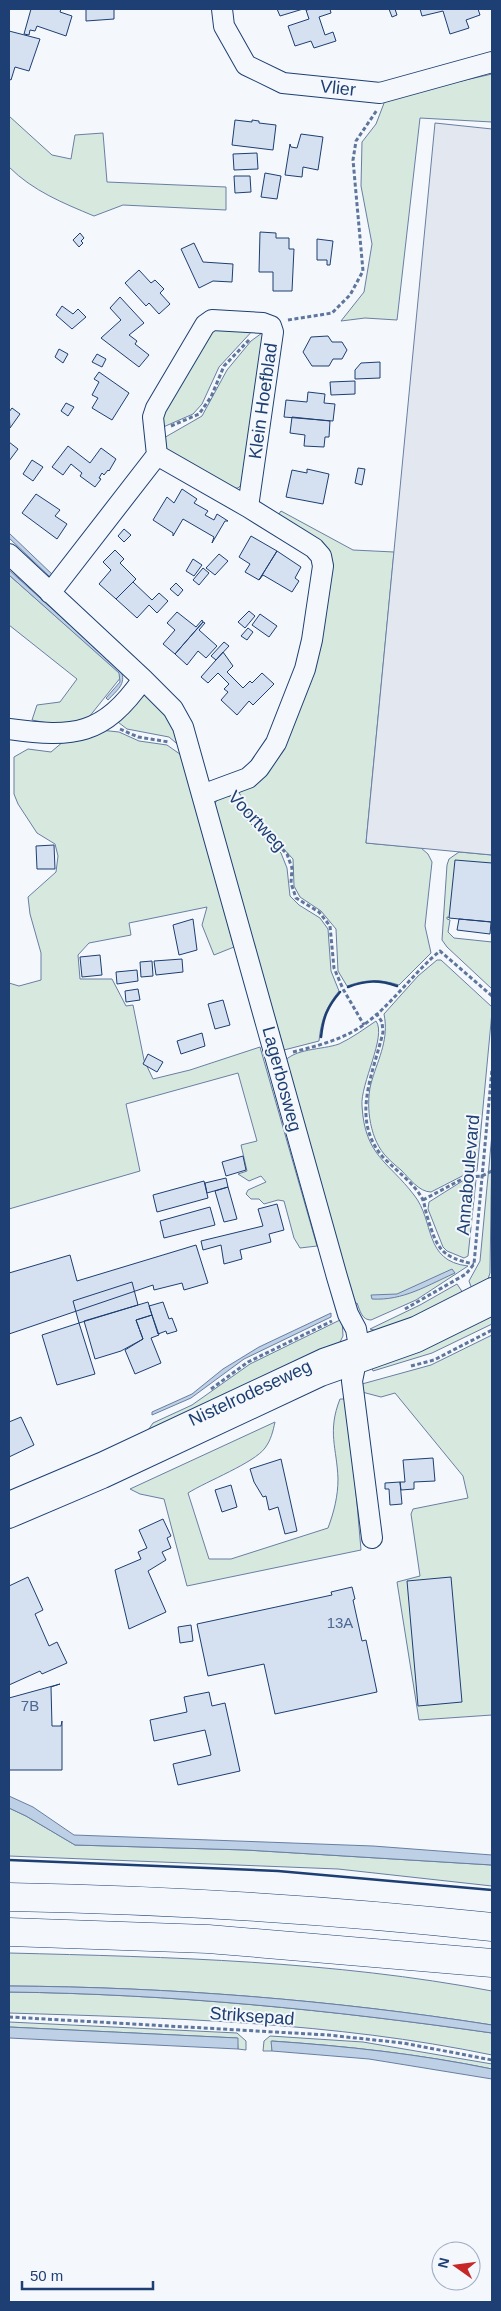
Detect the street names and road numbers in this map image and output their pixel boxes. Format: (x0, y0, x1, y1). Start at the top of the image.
street label: Vlier (319, 76, 357, 100)
street label: Klein Hoefblad (245, 342, 281, 460)
street label: Voortweg (224, 787, 290, 855)
street label: Lagerbosweg (258, 1024, 306, 1134)
street label: Annaboulevard (453, 1114, 483, 1236)
street label: Nistelrodeseweg (185, 1356, 315, 1430)
street label: Striksepad (209, 2003, 295, 2029)

